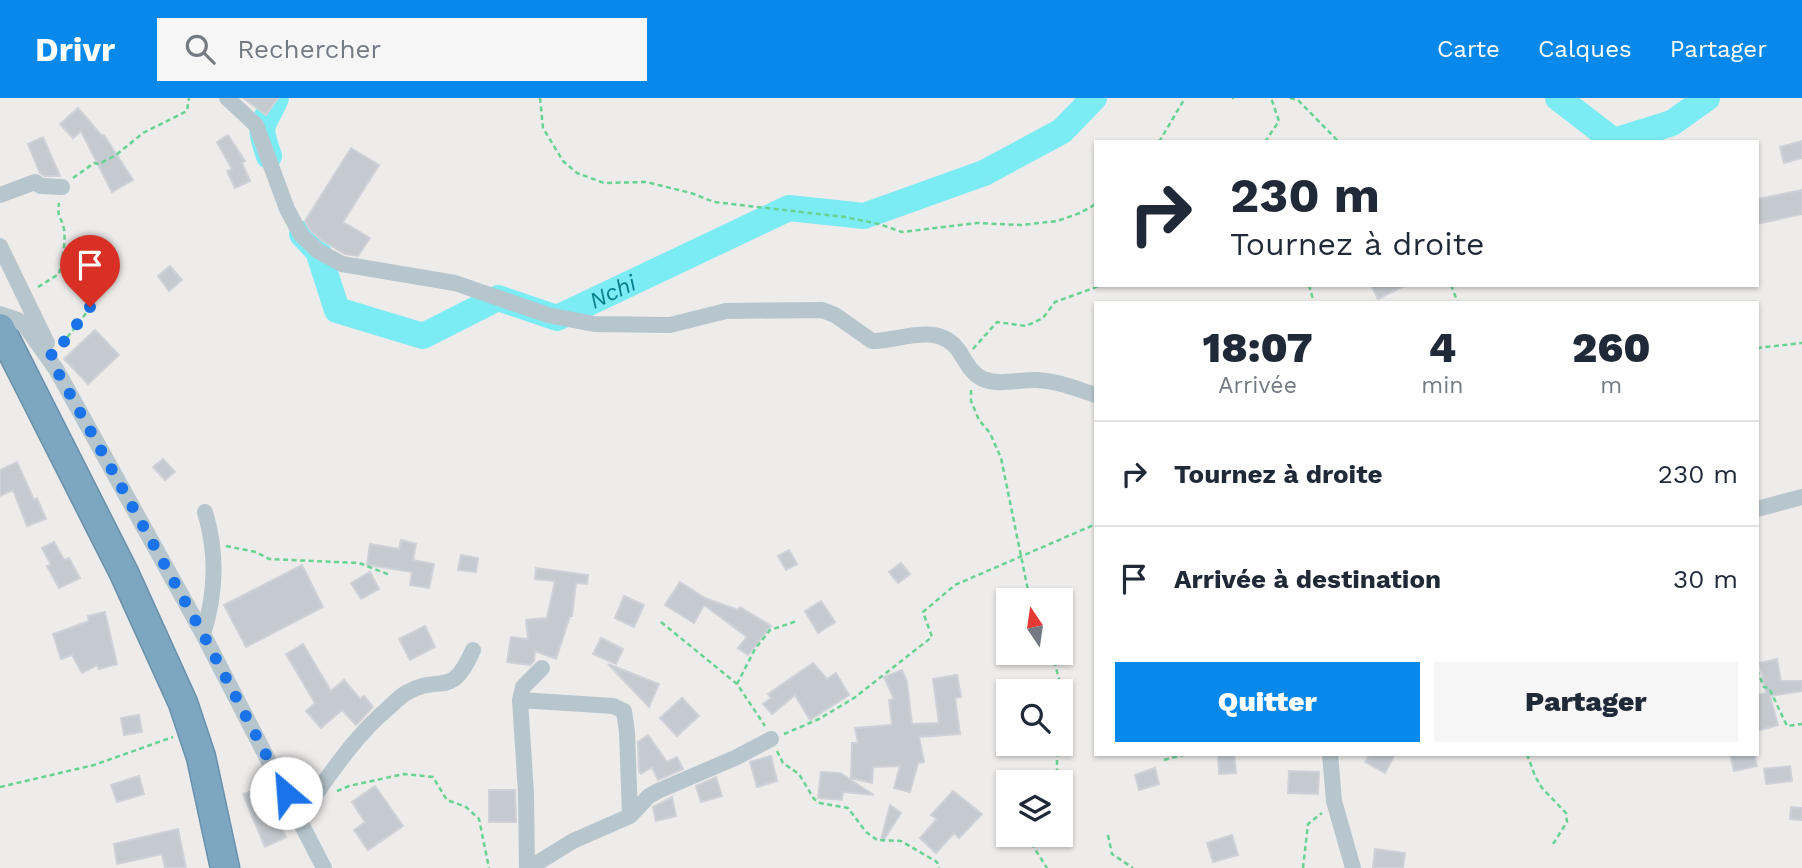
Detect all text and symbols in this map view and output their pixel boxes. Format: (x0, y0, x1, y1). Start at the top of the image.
search box (157, 18, 647, 81)
text: Drivr (35, 30, 115, 69)
icon: search (181, 30, 219, 68)
text: Rechercher (237, 34, 381, 64)
text: Carte (1437, 35, 1500, 63)
text: Calques (1538, 35, 1632, 63)
text: Partager (1670, 35, 1767, 63)
text: 230 m (1230, 166, 1380, 224)
icon: right (1115, 168, 1206, 259)
text: Tournez à droite (1230, 225, 1485, 263)
pin (60, 235, 120, 307)
icon: arrive (71, 246, 109, 284)
water label: Nchi (585, 269, 641, 314)
text: 18:07 (1202, 323, 1313, 372)
text: 4 (1429, 323, 1456, 372)
text: 260 (1572, 323, 1651, 372)
text: Arrivée (1218, 372, 1297, 399)
text: min (1421, 372, 1464, 399)
text: m (1600, 372, 1622, 399)
icon: right (1115, 455, 1153, 493)
text: Tournez à droite (1174, 459, 1383, 489)
text: 230 m (1658, 459, 1738, 489)
icon: arrive (1115, 560, 1153, 598)
text: Arrivée à destination (1174, 564, 1441, 594)
text: 30 m (1673, 564, 1738, 594)
north arrow (996, 588, 1073, 665)
map controls (996, 588, 1073, 847)
button: Quitter (1115, 662, 1420, 742)
button: Partager (1434, 662, 1738, 742)
button: search (996, 679, 1073, 756)
position arrow (249, 756, 323, 830)
button: layers (996, 770, 1073, 847)

